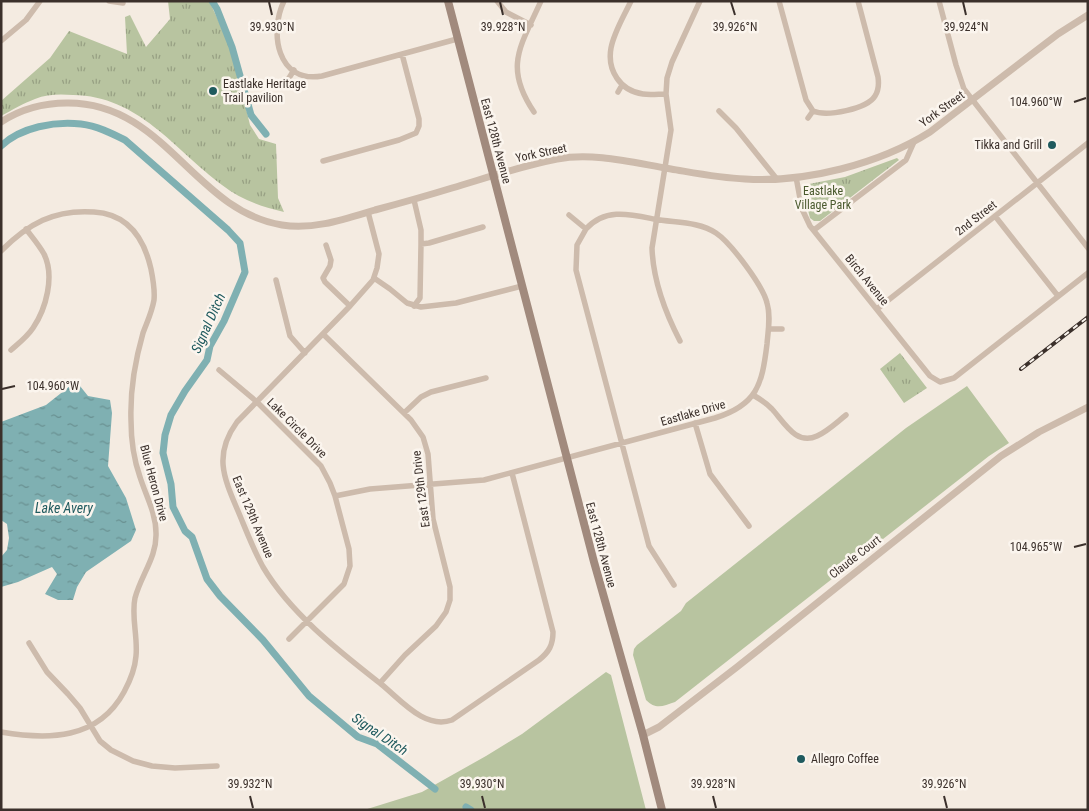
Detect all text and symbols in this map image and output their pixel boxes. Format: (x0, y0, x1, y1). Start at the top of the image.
text: 39.930°N (250, 20, 294, 34)
text: 39.928°N (481, 20, 525, 34)
text: 39.926°N (713, 20, 757, 34)
text: 39.924°N (944, 20, 988, 34)
place label: Eastlake Heritage Trail pavilion (223, 77, 307, 105)
marker: Eastlake Heritage Trail pavilion (207, 85, 219, 97)
street label: York Street (917, 88, 967, 130)
text: 104.960°W (1010, 95, 1062, 109)
street label: East 128th Avenue (478, 97, 514, 186)
place label: Tikka and Grill (974, 138, 1042, 152)
marker: Tikka and Grill (1046, 139, 1058, 151)
street label: York Street (514, 141, 568, 165)
park label: Eastlake Village Park (795, 184, 852, 212)
street label: 2nd Street (953, 197, 1000, 238)
street label: Birch Avenue (842, 252, 892, 309)
water label: Signal Ditch (188, 291, 228, 355)
text: 104.960°W (27, 379, 79, 393)
street label: Lake Circle Drive (264, 395, 330, 461)
street label: Eastlake Drive (659, 397, 727, 429)
street label: Blue Heron Drive (137, 443, 171, 523)
street label: East 129th Drive (409, 449, 433, 528)
street label: East 129th Avenue (229, 474, 277, 561)
water label: Lake Avery (35, 500, 93, 516)
street label: East 128th Avenue (583, 501, 619, 590)
street label: Claude Court (826, 532, 884, 581)
text: 104.965°W (1010, 540, 1062, 554)
water label: Signal Ditch (349, 709, 411, 759)
place label: Allegro Coffee (811, 752, 879, 766)
marker: Allegro Coffee (795, 753, 807, 765)
text: 39.932°N (228, 777, 272, 791)
text: 39.930°N (460, 777, 504, 791)
text: 39.928°N (691, 777, 735, 791)
text: 39.926°N (922, 777, 966, 791)

